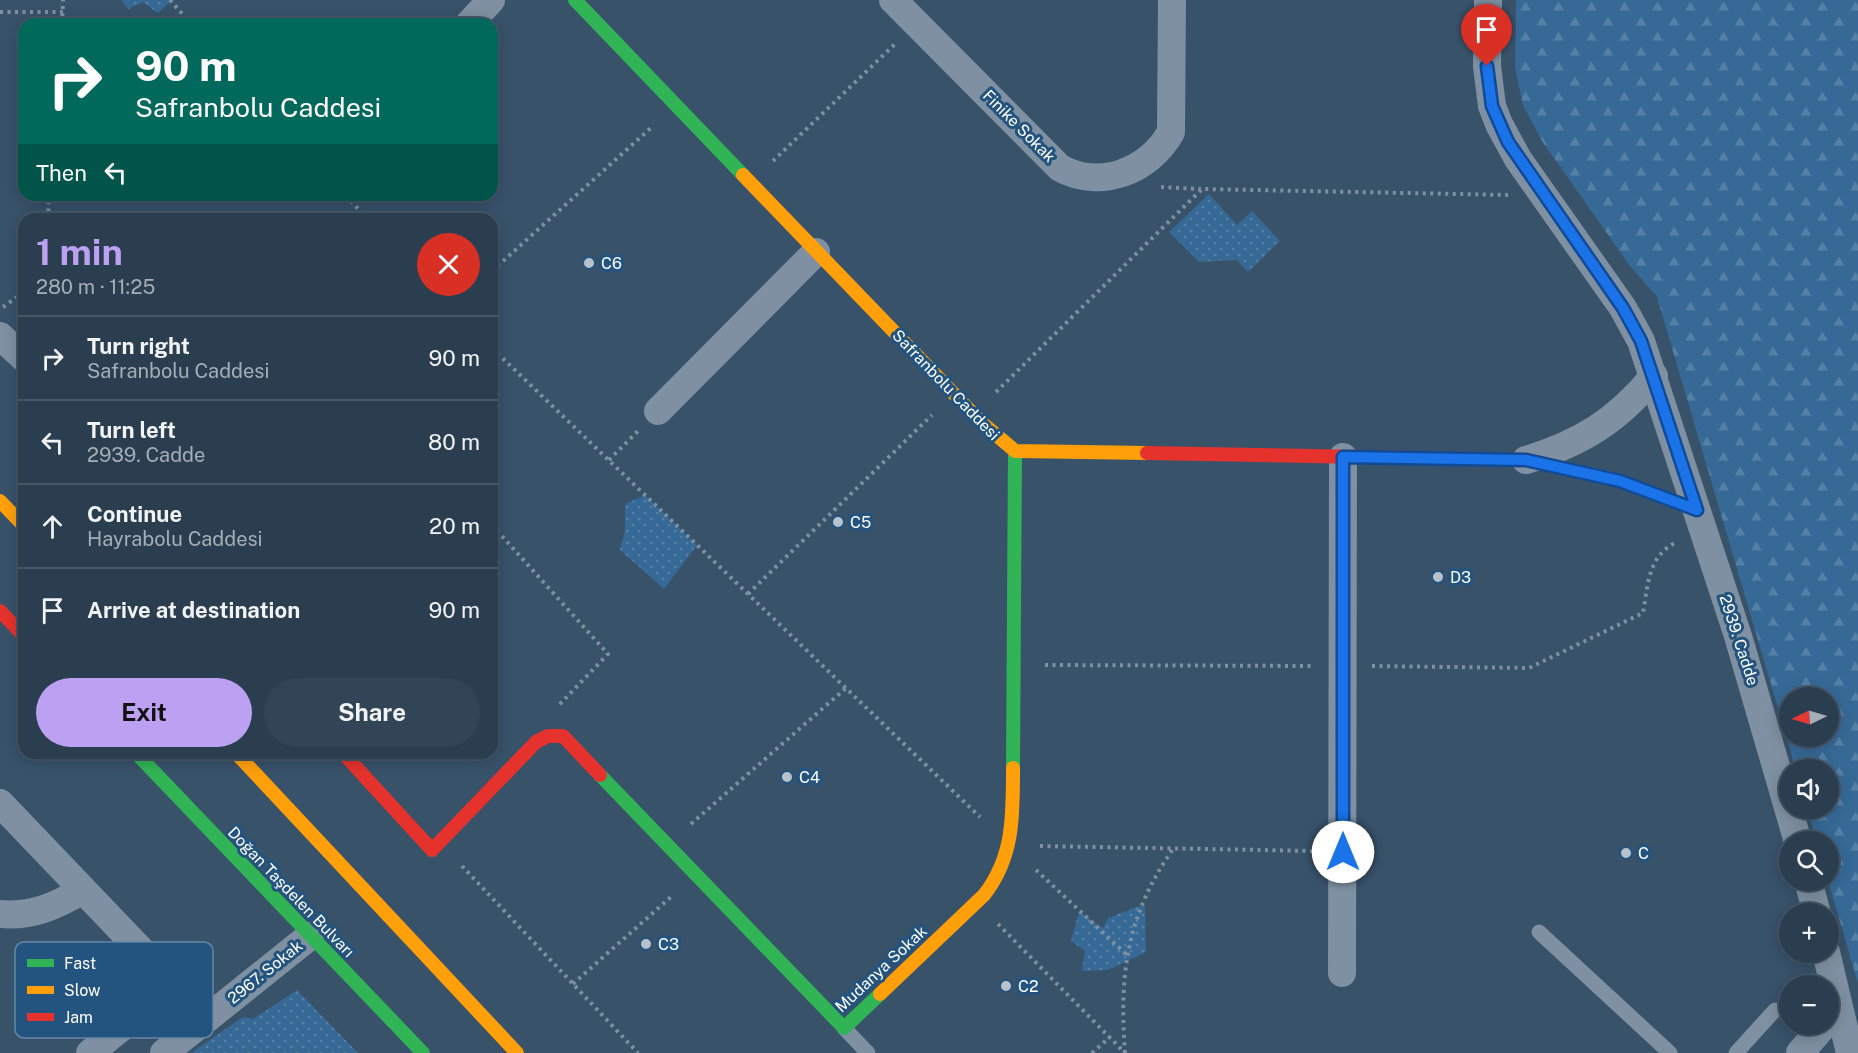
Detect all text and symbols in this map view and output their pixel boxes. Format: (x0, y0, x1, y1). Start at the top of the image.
pin (1461, 4, 1512, 66)
icon: arrive (1470, 13, 1503, 46)
text: 90 m (135, 41, 237, 90)
icon: right (36, 42, 114, 120)
street label: Finike Sokak (979, 86, 1059, 166)
text: Safranbolu Caddesi (135, 91, 381, 123)
icon: left (99, 156, 132, 189)
text: Then (36, 160, 87, 186)
text: 1 min (36, 231, 123, 273)
button: close (417, 233, 480, 296)
place label: C6 (601, 254, 622, 273)
marker: C6 (582, 256, 596, 270)
text: 280 m · 11:25 (36, 275, 155, 299)
street label: Safranbolu Caddesi (888, 326, 1004, 444)
text: Turn right (87, 333, 190, 359)
icon: right (36, 342, 69, 375)
text: 90 m (429, 345, 480, 371)
text: Safranbolu Caddesi (87, 359, 269, 383)
text: Turn left (87, 417, 176, 443)
icon: left (36, 426, 69, 459)
text: 80 m (428, 429, 480, 455)
text: 2939. Cadde (87, 443, 205, 467)
text: Continue (87, 501, 182, 527)
icon: ahead (36, 510, 69, 543)
text: 20 m (429, 513, 480, 539)
place label: C5 (850, 513, 871, 532)
marker: C5 (831, 515, 845, 529)
text: Hayrabolu Caddesi (87, 527, 263, 551)
place label: D3 (1450, 568, 1471, 587)
marker: D3 (1431, 570, 1445, 584)
street label: 2939. Cadde (1715, 592, 1763, 688)
icon: arrive (36, 594, 69, 627)
text: Arrive at destination (87, 597, 300, 623)
text: 90 m (429, 597, 480, 623)
button: Exit (36, 678, 252, 747)
button: Share (264, 678, 480, 747)
north arrow (1779, 687, 1839, 747)
map controls (1779, 687, 1839, 1035)
button: sound (1779, 759, 1839, 819)
place label: C4 (799, 768, 820, 787)
marker: C4 (780, 770, 794, 784)
position arrow (1311, 820, 1375, 884)
street label: Doğan Taşdelen Bulvarı (224, 823, 358, 961)
button: search (1779, 831, 1839, 891)
place label: C (1638, 844, 1649, 863)
marker: C (1619, 846, 1633, 860)
button: + (1779, 903, 1839, 963)
street label: Mudanya Sokak (831, 922, 931, 1016)
place label: C3 (658, 935, 679, 954)
street label: 2967. Sokak (224, 936, 306, 1008)
marker: C3 (639, 937, 653, 951)
legend (15, 942, 213, 1038)
text: Fast (64, 954, 96, 973)
button: − (1779, 975, 1839, 1035)
place label: C2 (1018, 977, 1039, 996)
marker: C2 (999, 979, 1013, 993)
text: Slow (64, 981, 101, 1000)
text: Jam (64, 1008, 93, 1027)

